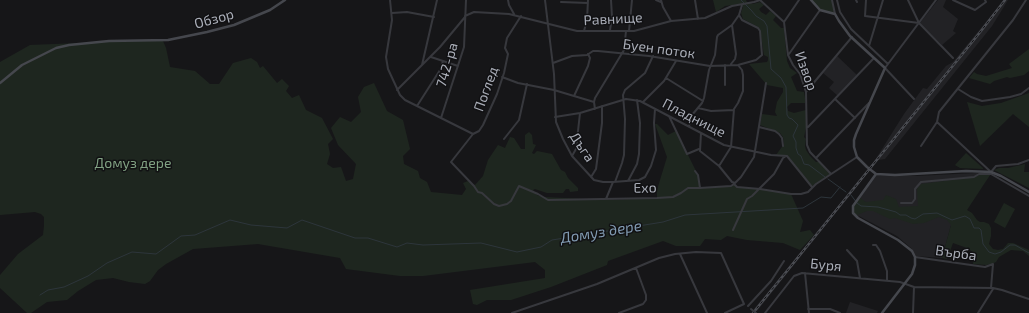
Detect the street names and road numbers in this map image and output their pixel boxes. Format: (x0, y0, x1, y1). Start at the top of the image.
street label: Обзор (192, 6, 236, 32)
street label: Равнище (583, 9, 643, 29)
street label: Буен поток (622, 36, 696, 62)
street label: 742-ра (433, 41, 461, 89)
street label: Извор (791, 49, 821, 93)
street label: Поглед (470, 64, 502, 114)
street label: Пладнище (660, 95, 728, 141)
street label: Дъга (566, 129, 598, 165)
street label: Ехо (633, 179, 657, 197)
street label: Върба (934, 242, 978, 264)
street label: Буря (809, 255, 843, 275)

